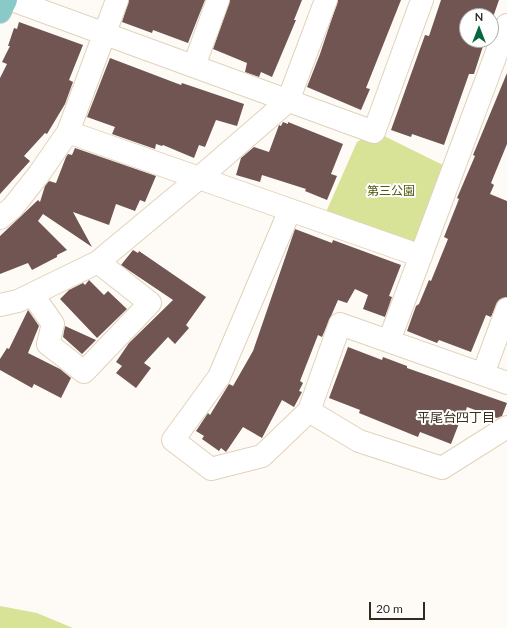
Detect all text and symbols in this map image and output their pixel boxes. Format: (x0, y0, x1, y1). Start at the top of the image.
north arrow (459, 8, 499, 48)
text: N (475, 10, 483, 23)
park label: 第三公園 (367, 184, 415, 198)
district label: 平尾台四丁目 (417, 410, 495, 426)
scale bar (371, 594, 427, 620)
text: 20 m (376, 601, 403, 616)

